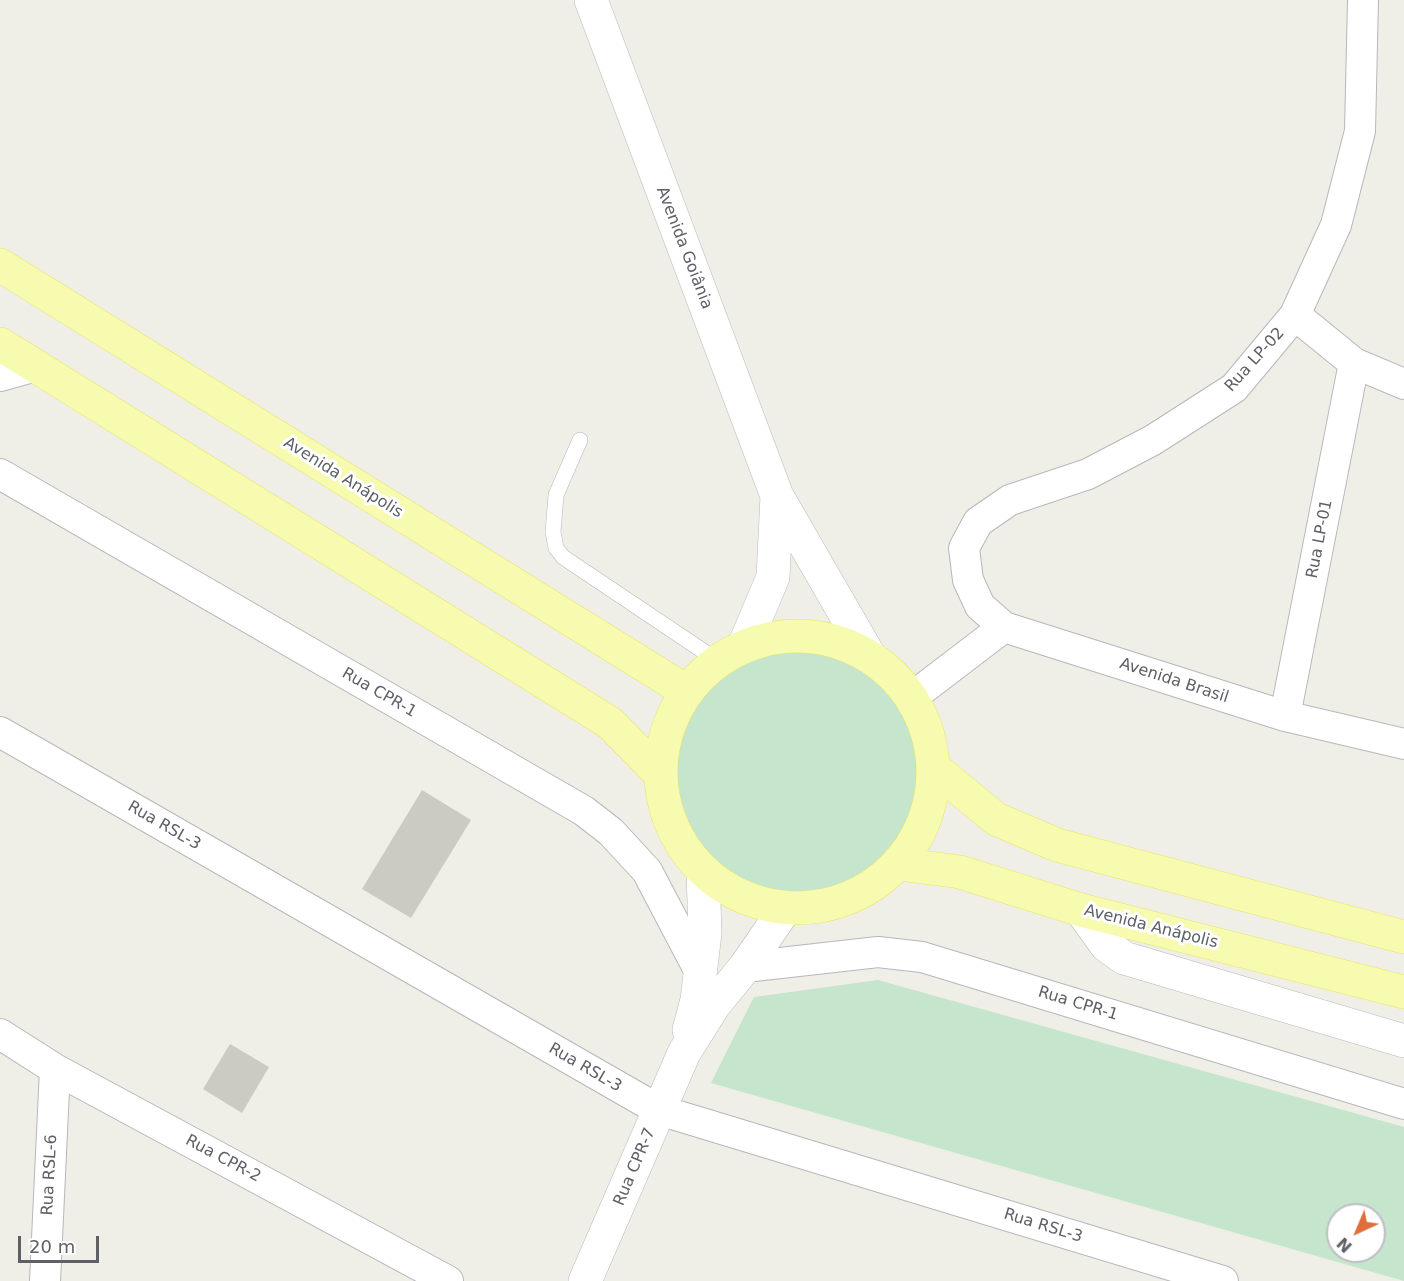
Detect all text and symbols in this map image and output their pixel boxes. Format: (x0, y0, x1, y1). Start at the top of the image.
street label: Avenida Goiânia (652, 184, 716, 312)
street label: Rua LP-02 (1221, 324, 1289, 396)
street label: Avenida Anápolis (280, 434, 406, 522)
street label: Rua LP-01 (1303, 498, 1337, 580)
street label: Avenida Brasil (1117, 654, 1231, 708)
street label: Rua CPR-1 (338, 664, 420, 722)
street label: Rua RSL-3 (124, 797, 204, 855)
street label: Avenida Anápolis (1082, 901, 1220, 953)
street label: Rua CPR-1 (1036, 983, 1120, 1025)
street label: Rua RSL-3 (545, 1039, 625, 1097)
street label: Rua CPR-7 (610, 1125, 660, 1209)
street label: Rua CPR-2 (182, 1131, 264, 1187)
street label: Rua RSL-6 (38, 1134, 62, 1216)
north arrow (1326, 1203, 1386, 1263)
street label: Rua RSL-3 (1001, 1205, 1085, 1247)
scale bar (21, 1224, 102, 1262)
text: N (1333, 1233, 1356, 1256)
text: 20 m (29, 1236, 75, 1257)

